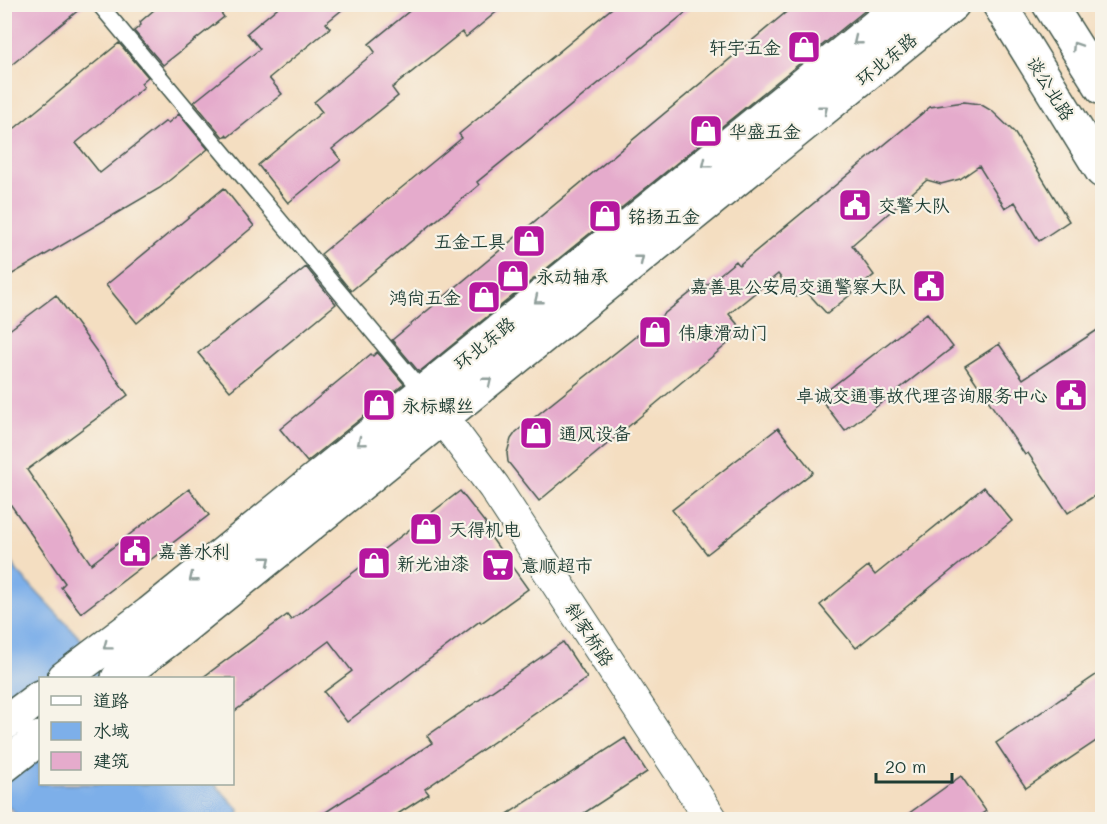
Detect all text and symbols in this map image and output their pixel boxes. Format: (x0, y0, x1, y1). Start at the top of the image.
street label: 环北东路 (850, 27, 922, 91)
shop icon: 轩宇五金 (786, 29, 822, 65)
one-way arrow (853, 34, 864, 45)
place label: 轩宇五金 (709, 35, 781, 59)
one-way arrow (1072, 42, 1083, 53)
street label: 谈公北路 (1022, 51, 1080, 125)
one-way arrow (817, 106, 828, 117)
shop icon: 华盛五金 (688, 113, 724, 149)
place label: 华盛五金 (729, 119, 801, 143)
one-way arrow (701, 157, 712, 168)
public building icon: 交警大队 (837, 187, 873, 223)
place label: 交警大队 (878, 193, 950, 217)
shop icon: 铭扬五金 (587, 198, 623, 234)
place label: 铭扬五金 (628, 204, 700, 228)
shop icon: 五金工具 (511, 223, 547, 259)
place label: 五金工具 (434, 229, 506, 253)
one-way arrow (633, 255, 644, 266)
shop icon: 永动轴承 (495, 258, 531, 294)
place label: 永动轴承 (536, 264, 608, 288)
public building icon: 嘉善县公安局交通警察大队 (911, 268, 947, 304)
place label: 嘉善县公安局交通警察大队 (690, 274, 906, 298)
shop icon: 鸿尚五金 (466, 279, 502, 315)
place label: 鸿尚五金 (389, 285, 461, 309)
one-way arrow (533, 292, 544, 303)
street label: 环北东路 (448, 311, 520, 375)
shop icon: 伟康滑动门 (637, 314, 673, 350)
place label: 伟康滑动门 (678, 320, 768, 344)
public building icon: 卓诚交通事故代理咨询服务中心 (1053, 377, 1089, 413)
one-way arrow (481, 378, 492, 389)
place label: 卓诚交通事故代理咨询服务中心 (796, 383, 1048, 407)
shop icon: 永标螺丝 (361, 387, 397, 423)
place label: 永标螺丝 (402, 393, 474, 417)
shop icon: 通风设备 (518, 415, 554, 451)
place label: 通风设备 (559, 421, 631, 445)
one-way arrow (357, 435, 368, 446)
shop icon: 天得机电 (408, 511, 444, 547)
place label: 天得机电 (449, 517, 521, 541)
public building icon: 嘉善水利 (117, 533, 153, 569)
place label: 嘉善水利 (158, 539, 230, 563)
shop icon: 新光油漆 (356, 545, 392, 581)
supermarket icon: 意顺超市 (480, 547, 516, 583)
place label: 新光油漆 (397, 551, 469, 575)
place label: 意顺超市 (521, 553, 593, 577)
one-way arrow (261, 556, 272, 567)
one-way arrow (189, 571, 200, 582)
street label: 斜家桥路 (560, 597, 620, 671)
one-way arrow (103, 638, 114, 649)
legend (39, 677, 234, 785)
text: 道路 (93, 688, 129, 712)
text: 水域 (93, 718, 129, 742)
scale bar (876, 746, 952, 784)
text: 建筑 (93, 748, 129, 772)
text: 20 m (885, 754, 926, 778)

